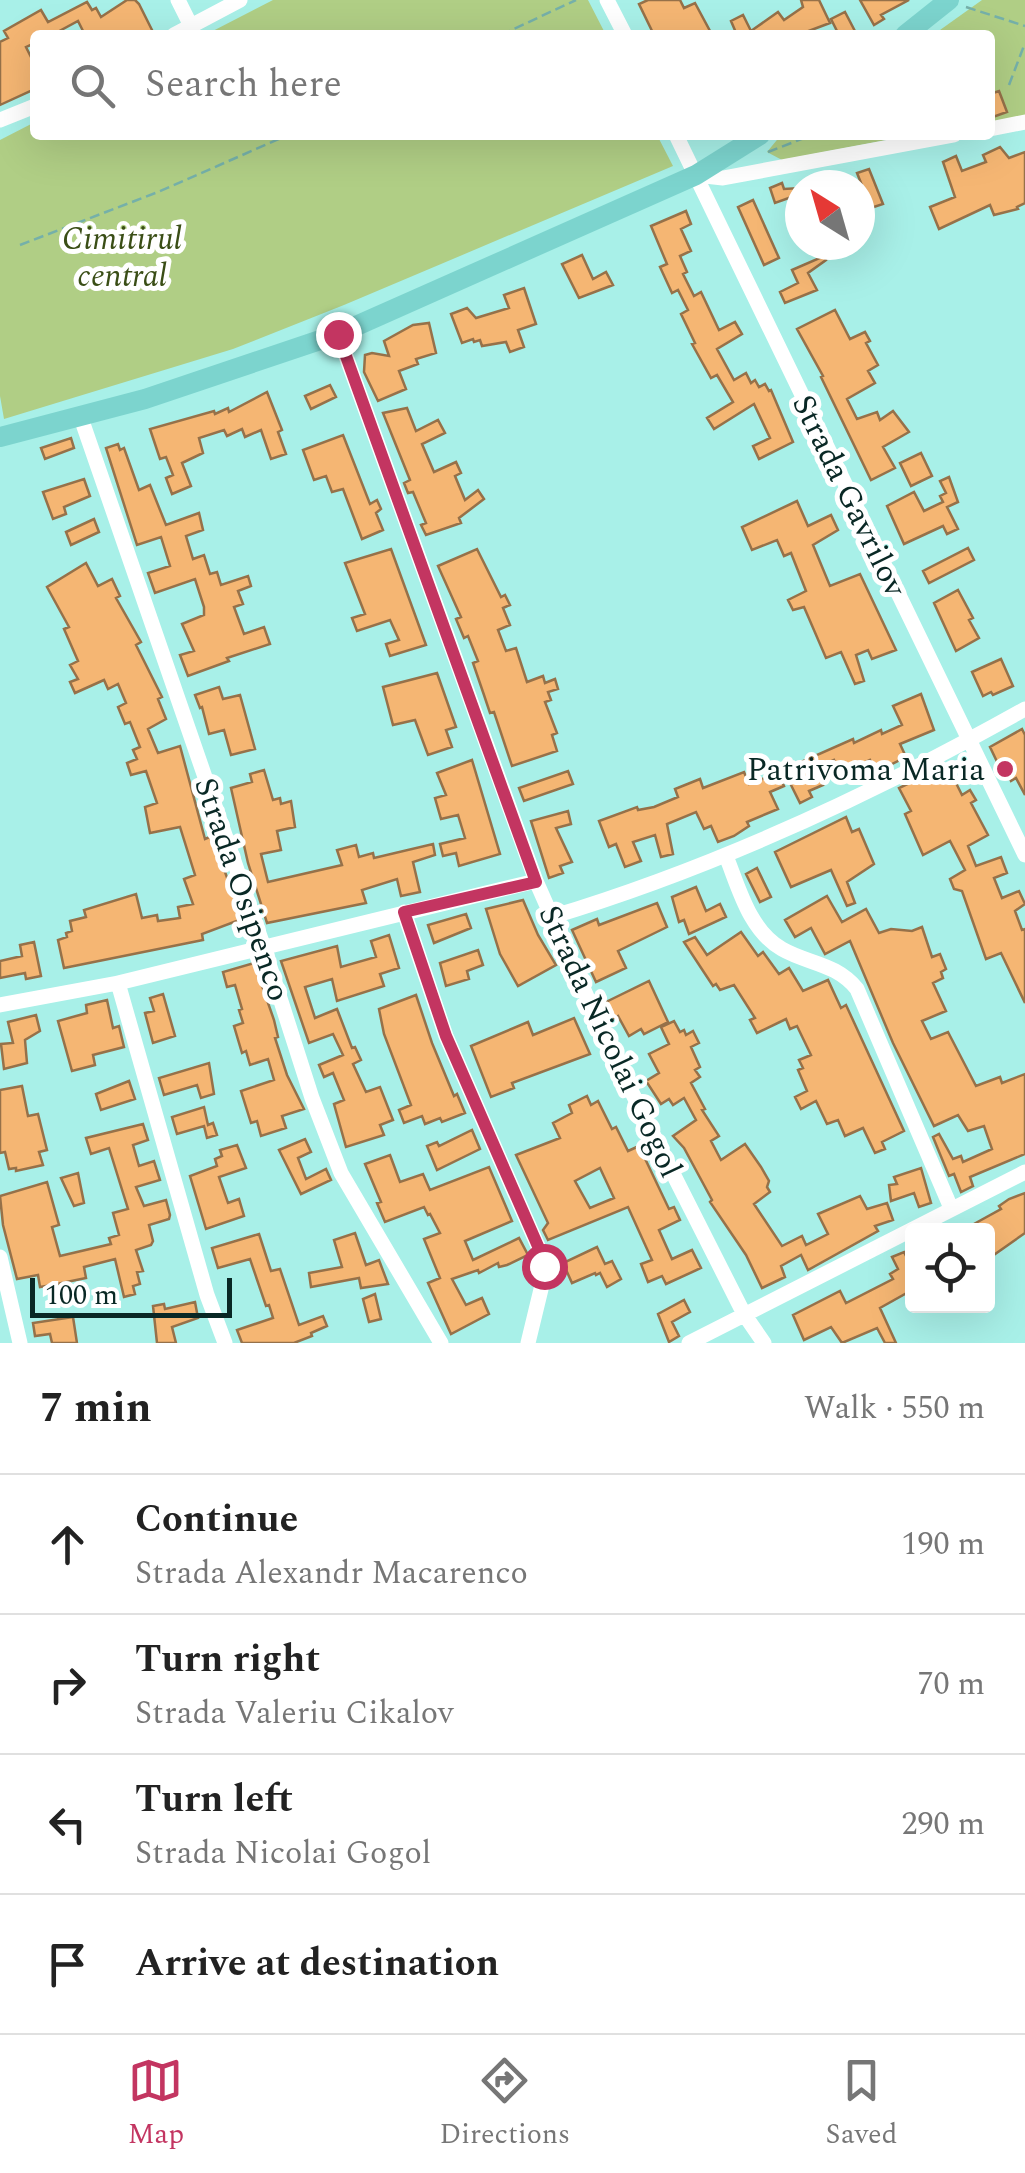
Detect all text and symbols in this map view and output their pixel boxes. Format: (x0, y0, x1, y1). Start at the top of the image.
search box (30, 30, 995, 140)
text: Search here (145, 56, 342, 114)
icon: search (65, 58, 120, 113)
north arrow (785, 170, 875, 260)
park label: Cimitirul central (62, 215, 182, 301)
route end (316, 312, 362, 358)
street label: Strada Gavrilov (779, 386, 920, 607)
place label: Patrivoma Maria (747, 746, 985, 795)
marker: Patrivoma Maria (994, 758, 1016, 780)
street label: Strada Osipenco (180, 771, 303, 1008)
street label: Strada Nicolai Gogol (525, 897, 694, 1186)
map controls (905, 1223, 995, 1313)
button: locate (905, 1223, 995, 1313)
route start (522, 1244, 568, 1290)
scale bar (30, 1273, 232, 1318)
text: 100 m (45, 1274, 118, 1317)
text: 7 min (40, 1377, 152, 1440)
text: Walk · 550 m (804, 1384, 985, 1433)
text: Continue (135, 1491, 298, 1549)
icon: ahead (40, 1517, 95, 1572)
text: 190 m (901, 1520, 985, 1569)
text: Strada Alexandr Macarenco (135, 1549, 528, 1598)
text: Turn right (135, 1631, 320, 1689)
icon: right (40, 1657, 95, 1712)
text: 70 m (917, 1660, 985, 1709)
text: Strada Valeriu Cikalov (135, 1689, 453, 1738)
text: Turn left (135, 1771, 293, 1829)
icon: left (40, 1797, 95, 1852)
text: 290 m (901, 1800, 985, 1849)
text: Strada Nicolai Gogol (135, 1829, 431, 1878)
text: Arrive at destination (135, 1935, 499, 1993)
icon: arrive (40, 1937, 95, 1992)
tab: Map (128, 2053, 184, 2156)
tab: Directions (439, 2053, 570, 2156)
tab: Saved (826, 2053, 897, 2156)

